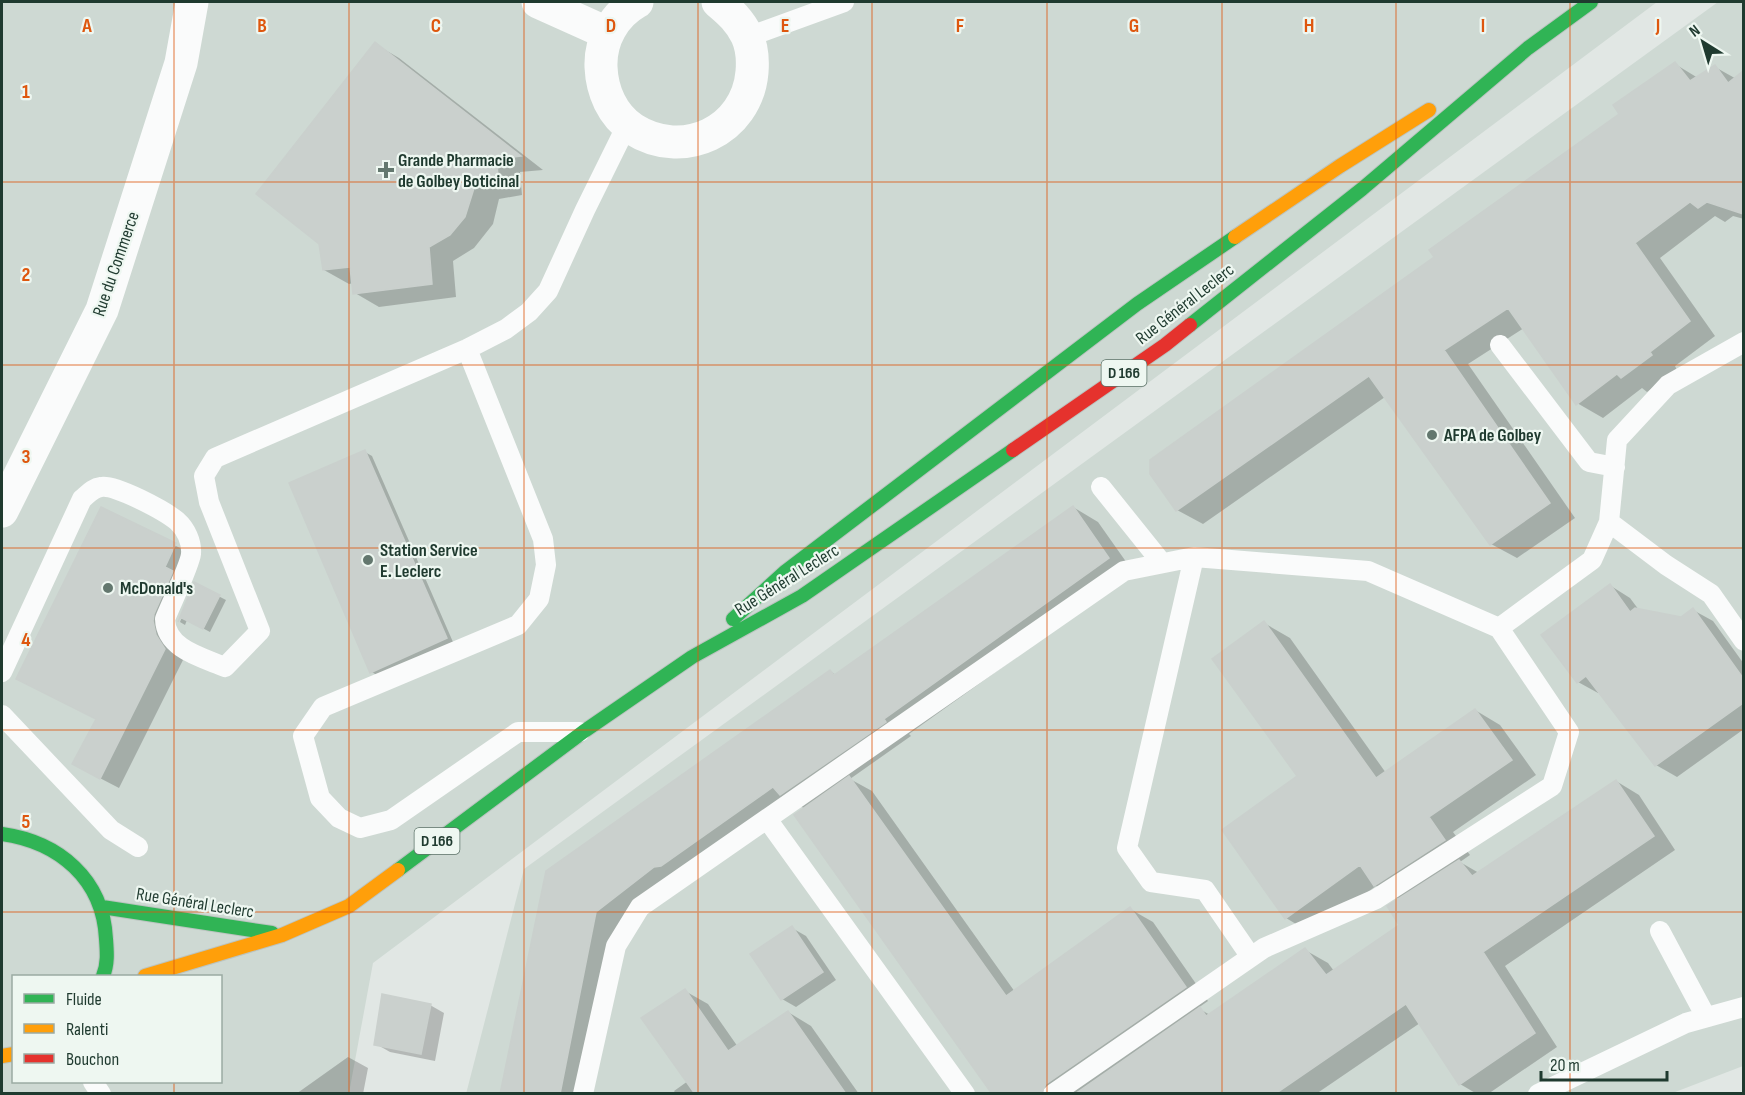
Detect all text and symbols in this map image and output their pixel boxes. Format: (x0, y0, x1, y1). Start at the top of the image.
north arrow (1673, 12, 1733, 72)
text: A (81, 14, 92, 38)
text: B (257, 14, 267, 38)
text: C (431, 14, 441, 38)
text: D (606, 14, 616, 38)
text: E (781, 14, 789, 38)
text: F (956, 14, 964, 38)
text: G (1129, 14, 1139, 38)
text: H (1304, 14, 1314, 38)
text: I (1481, 14, 1485, 38)
text: J (1655, 14, 1660, 38)
text: N (1686, 21, 1704, 41)
text: 1 (22, 80, 30, 104)
place label: Grande Pharmacie de Golbey Boticinal (398, 150, 519, 192)
marker: Grande Pharmacie de Golbey Boticinal (379, 163, 393, 177)
street label: Rue du Commerce (88, 209, 144, 319)
street label: Rue Général Leclerc (1132, 259, 1238, 349)
text: 2 (22, 263, 30, 287)
road number: D 166 (1102, 360, 1146, 386)
place label: AFPA de Golbey (1443, 425, 1542, 446)
marker: AFPA de Golbey (1425, 428, 1439, 442)
text: 3 (22, 445, 31, 469)
place label: Station Service E. Leclerc (380, 540, 478, 582)
street label: Rue Général Leclerc (731, 540, 843, 620)
marker: Station Service E. Leclerc (361, 553, 375, 567)
place label: McDonald's (120, 578, 193, 599)
marker: McDonald's (101, 581, 115, 595)
text: 4 (21, 628, 31, 652)
text: 5 (22, 810, 31, 834)
road number: D 166 (414, 828, 460, 854)
street label: Rue Général Leclerc (135, 883, 255, 923)
legend (12, 975, 222, 1083)
text: Fluide (66, 989, 102, 1010)
text: Ralenti (66, 1019, 108, 1040)
scale bar (1541, 1044, 1667, 1082)
text: Bouchon (66, 1049, 119, 1070)
text: 20 m (1550, 1055, 1580, 1076)

